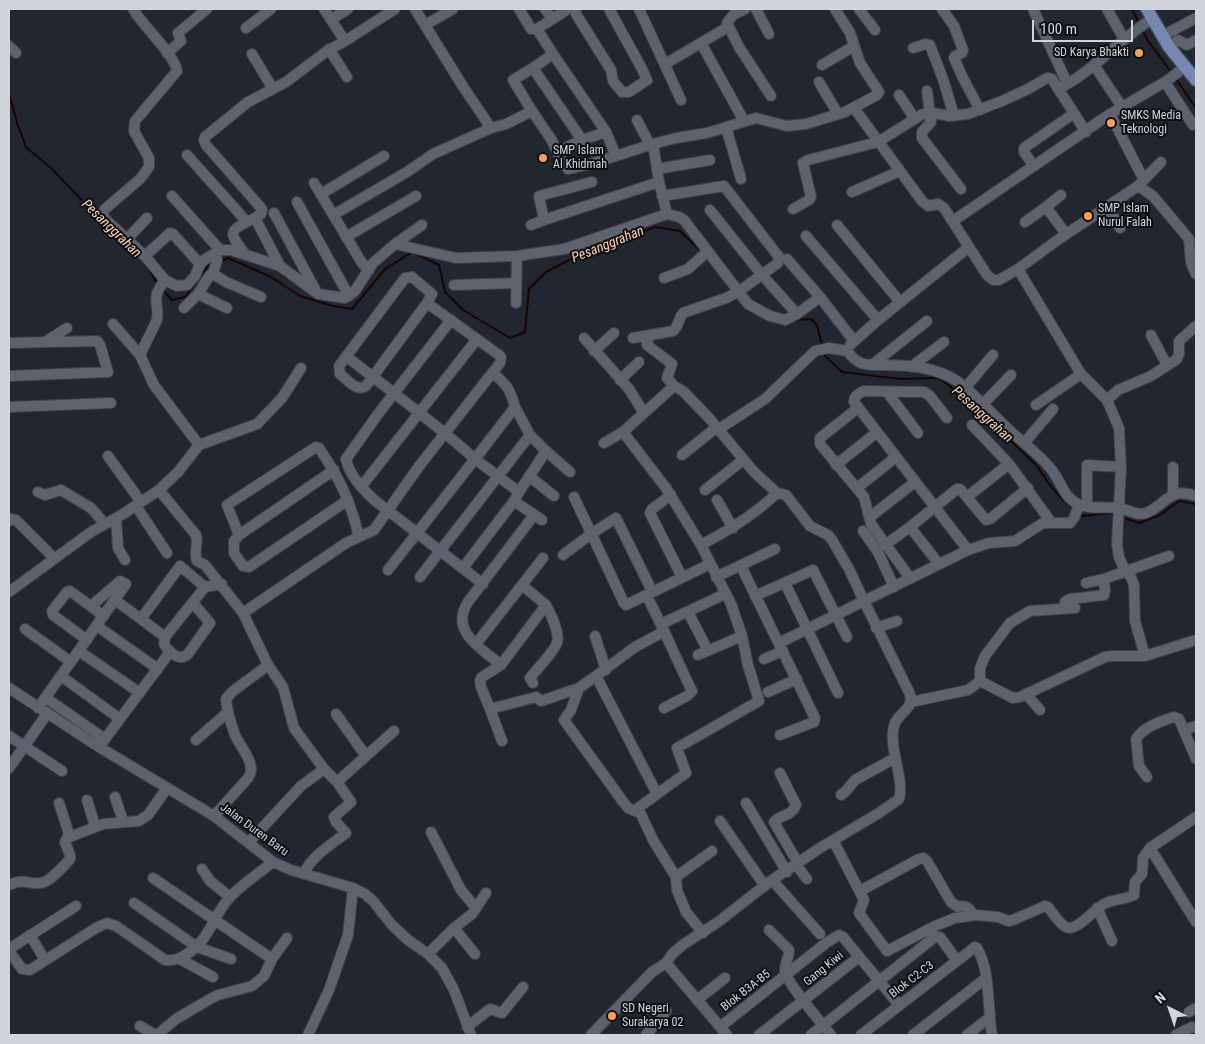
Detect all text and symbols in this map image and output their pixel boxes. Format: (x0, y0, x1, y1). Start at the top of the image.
scale bar (1035, 10, 1136, 42)
text: 100 m (1040, 20, 1077, 38)
place label: SD Karya Bhakti (1054, 46, 1129, 60)
marker: SD Karya Bhakti (1133, 47, 1145, 59)
place label: SMKS Media Teknologi (1121, 109, 1181, 137)
marker: SMKS Media Teknologi (1105, 117, 1117, 129)
place label: SMP Islam Al Khidmah (553, 144, 607, 172)
marker: SMP Islam Al Khidmah (537, 152, 549, 164)
water label: Pesanggrahan (78, 196, 144, 262)
place label: SMP Islam Nurul Falah (1098, 202, 1152, 230)
marker: SMP Islam Nurul Falah (1082, 210, 1094, 222)
water label: Pesanggrahan (569, 223, 647, 267)
water label: Pesanggrahan (948, 383, 1016, 447)
street label: Jalan Duren Baru (217, 800, 291, 860)
street label: Gang Kiwi (801, 949, 847, 989)
street label: Blok C2-C3 (887, 959, 937, 1001)
street label: Blok B3A-B5 (719, 967, 773, 1015)
north arrow (1145, 984, 1195, 1034)
text: N (1152, 989, 1169, 1007)
place label: SD Negeri Surakarya 02 (622, 1002, 683, 1030)
marker: SD Negeri Surakarya 02 (606, 1010, 618, 1022)

